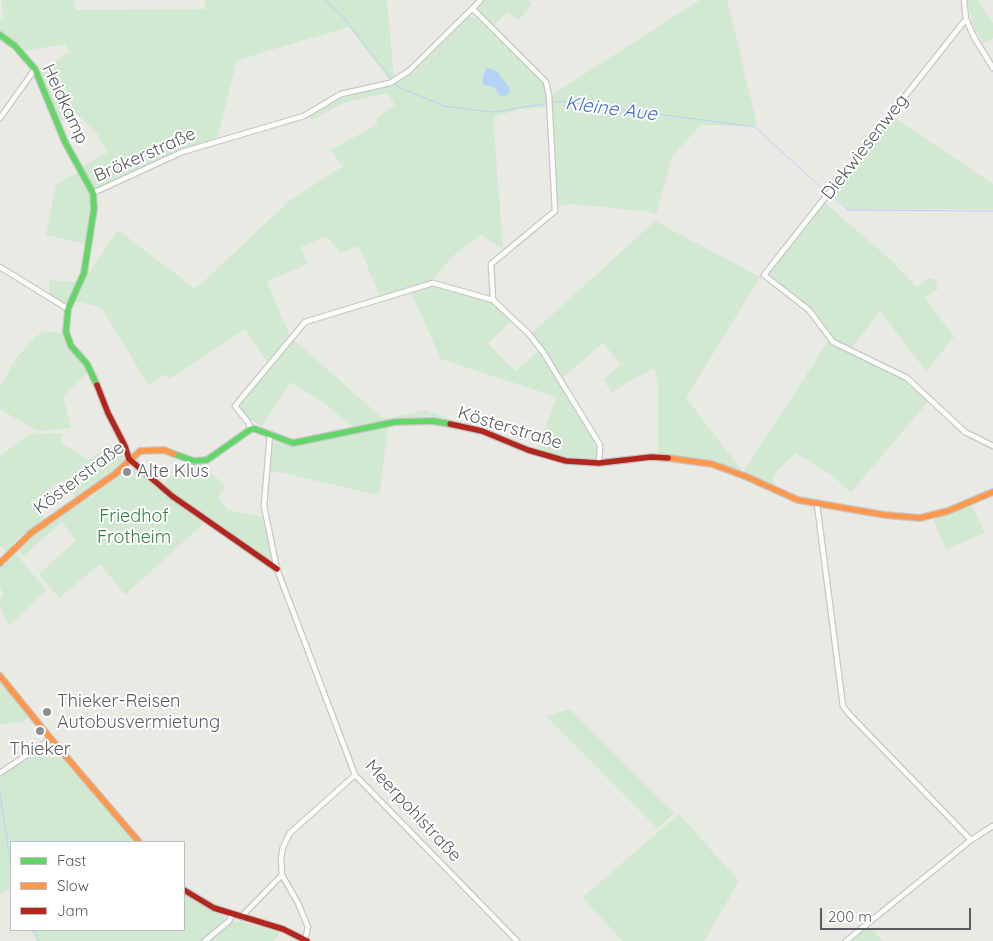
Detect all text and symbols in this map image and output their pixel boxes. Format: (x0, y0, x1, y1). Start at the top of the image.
street label: Heidkamp (37, 61, 93, 147)
street label: Diekwiesenweg (817, 90, 913, 204)
water label: Kleine Aue (564, 92, 658, 126)
street label: Brökerstraße (91, 123, 199, 187)
street label: Kösterstraße (455, 402, 565, 454)
street label: Kösterstraße (29, 437, 129, 519)
place label: Alte Klus (137, 461, 209, 483)
marker: Alte Klus (121, 466, 133, 478)
park label: Friedhof Frotheim (97, 506, 171, 548)
place label: Thieker-Reisen Autobusvermietung (57, 691, 220, 734)
marker: Thieker-Reisen Autobusvermietung (41, 706, 53, 718)
marker: Thieker (34, 725, 46, 737)
place label: Thieker (9, 739, 71, 761)
street label: Meerpohlstraße (360, 756, 466, 866)
legend (10, 841, 185, 931)
text: Fast (57, 851, 86, 870)
text: Slow (57, 876, 89, 895)
scale bar (823, 898, 974, 930)
text: Jam (57, 901, 88, 920)
text: 200 m (828, 907, 872, 926)

